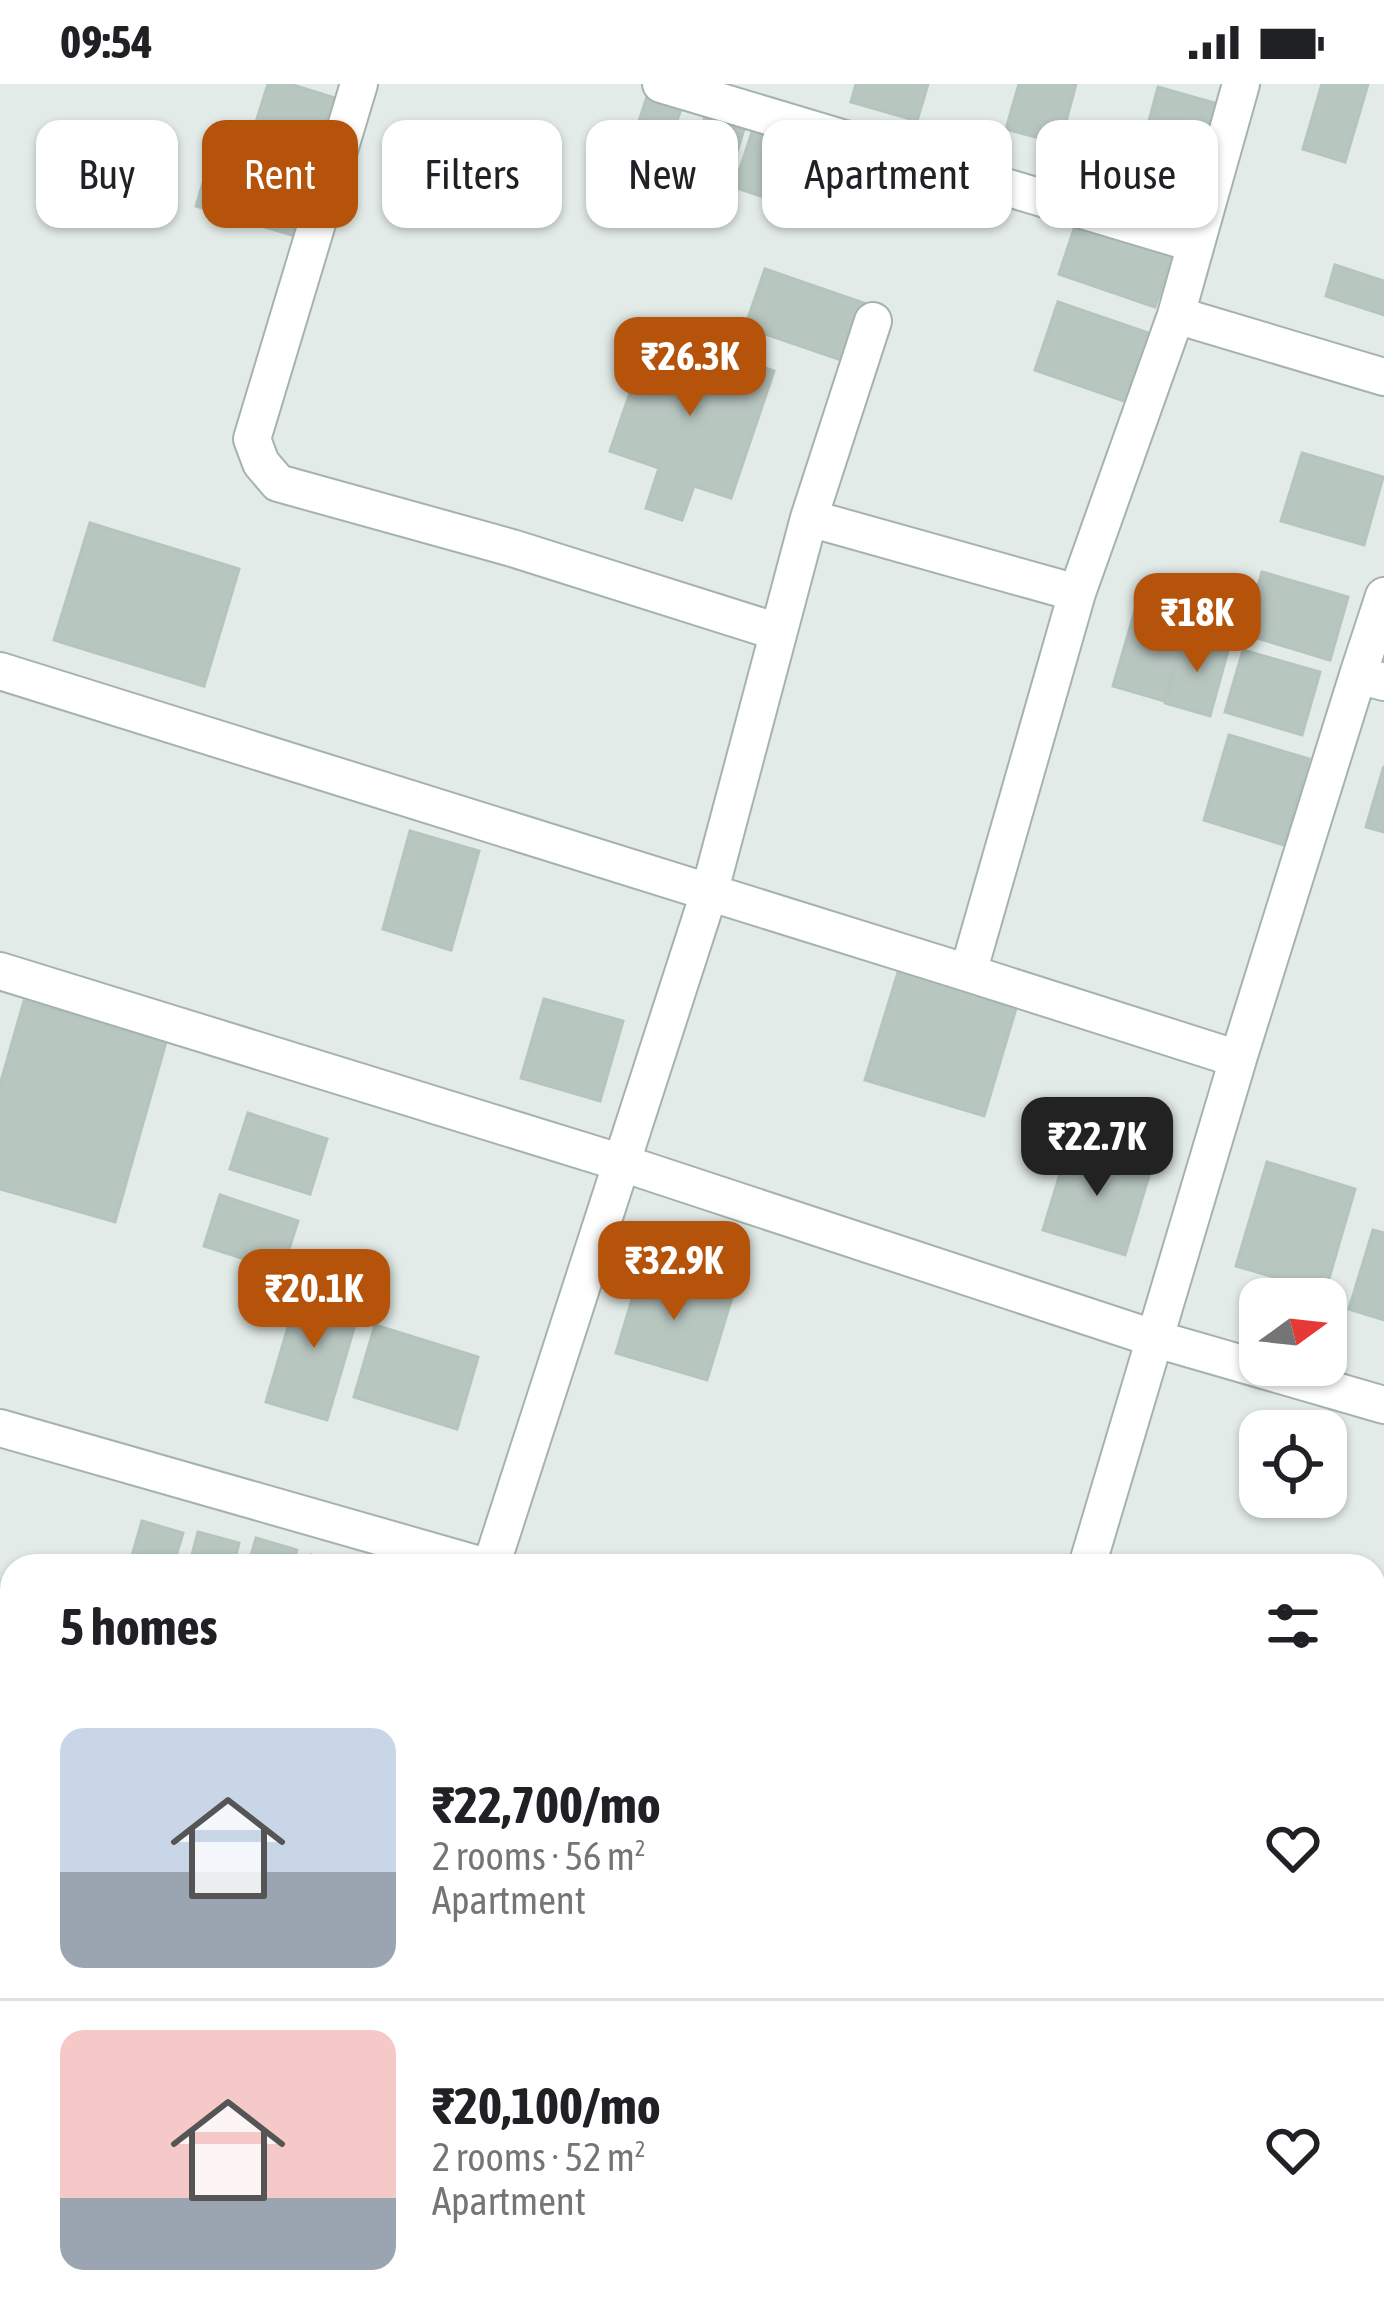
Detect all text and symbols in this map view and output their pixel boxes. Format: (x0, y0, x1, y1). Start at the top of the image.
text: 09:54 (60, 16, 153, 68)
chip: Buy (36, 120, 178, 228)
chip: Rent (202, 120, 358, 228)
chip: Filters (382, 120, 562, 228)
chip: New (586, 120, 738, 228)
chip: Apartment (762, 120, 1012, 228)
chip: House (1036, 120, 1218, 228)
pin: ₹26.3K (592, 317, 788, 419)
text: ₹26.3K (641, 334, 739, 378)
pin: ₹18K (1126, 573, 1268, 675)
text: ₹18K (1161, 590, 1233, 634)
pin: ₹22.7K (999, 1097, 1195, 1199)
text: ₹22.7K (1048, 1114, 1146, 1158)
pin: ₹32.9K (576, 1221, 772, 1323)
text: ₹32.9K (625, 1238, 723, 1282)
pin: ₹20.1K (216, 1249, 412, 1351)
text: ₹20.1K (265, 1266, 363, 1310)
north arrow (1239, 1278, 1347, 1386)
map controls (1239, 1278, 1347, 1518)
button: locate (1239, 1410, 1347, 1518)
icon: filters (1260, 1593, 1326, 1659)
text: 5 homes (60, 1597, 218, 1656)
text: ₹22,700/mo (432, 1775, 661, 1834)
icon: home (156, 1776, 300, 1920)
icon: heart (1260, 1815, 1326, 1881)
text: 2 rooms · 56 m² (432, 1834, 646, 1878)
text: Apartment (432, 1878, 586, 1922)
text: ₹20,100/mo (432, 2076, 661, 2135)
icon: home (156, 2078, 300, 2222)
icon: heart (1260, 2117, 1326, 2183)
text: 2 rooms · 52 m² (432, 2135, 646, 2179)
text: Apartment (432, 2179, 586, 2223)

